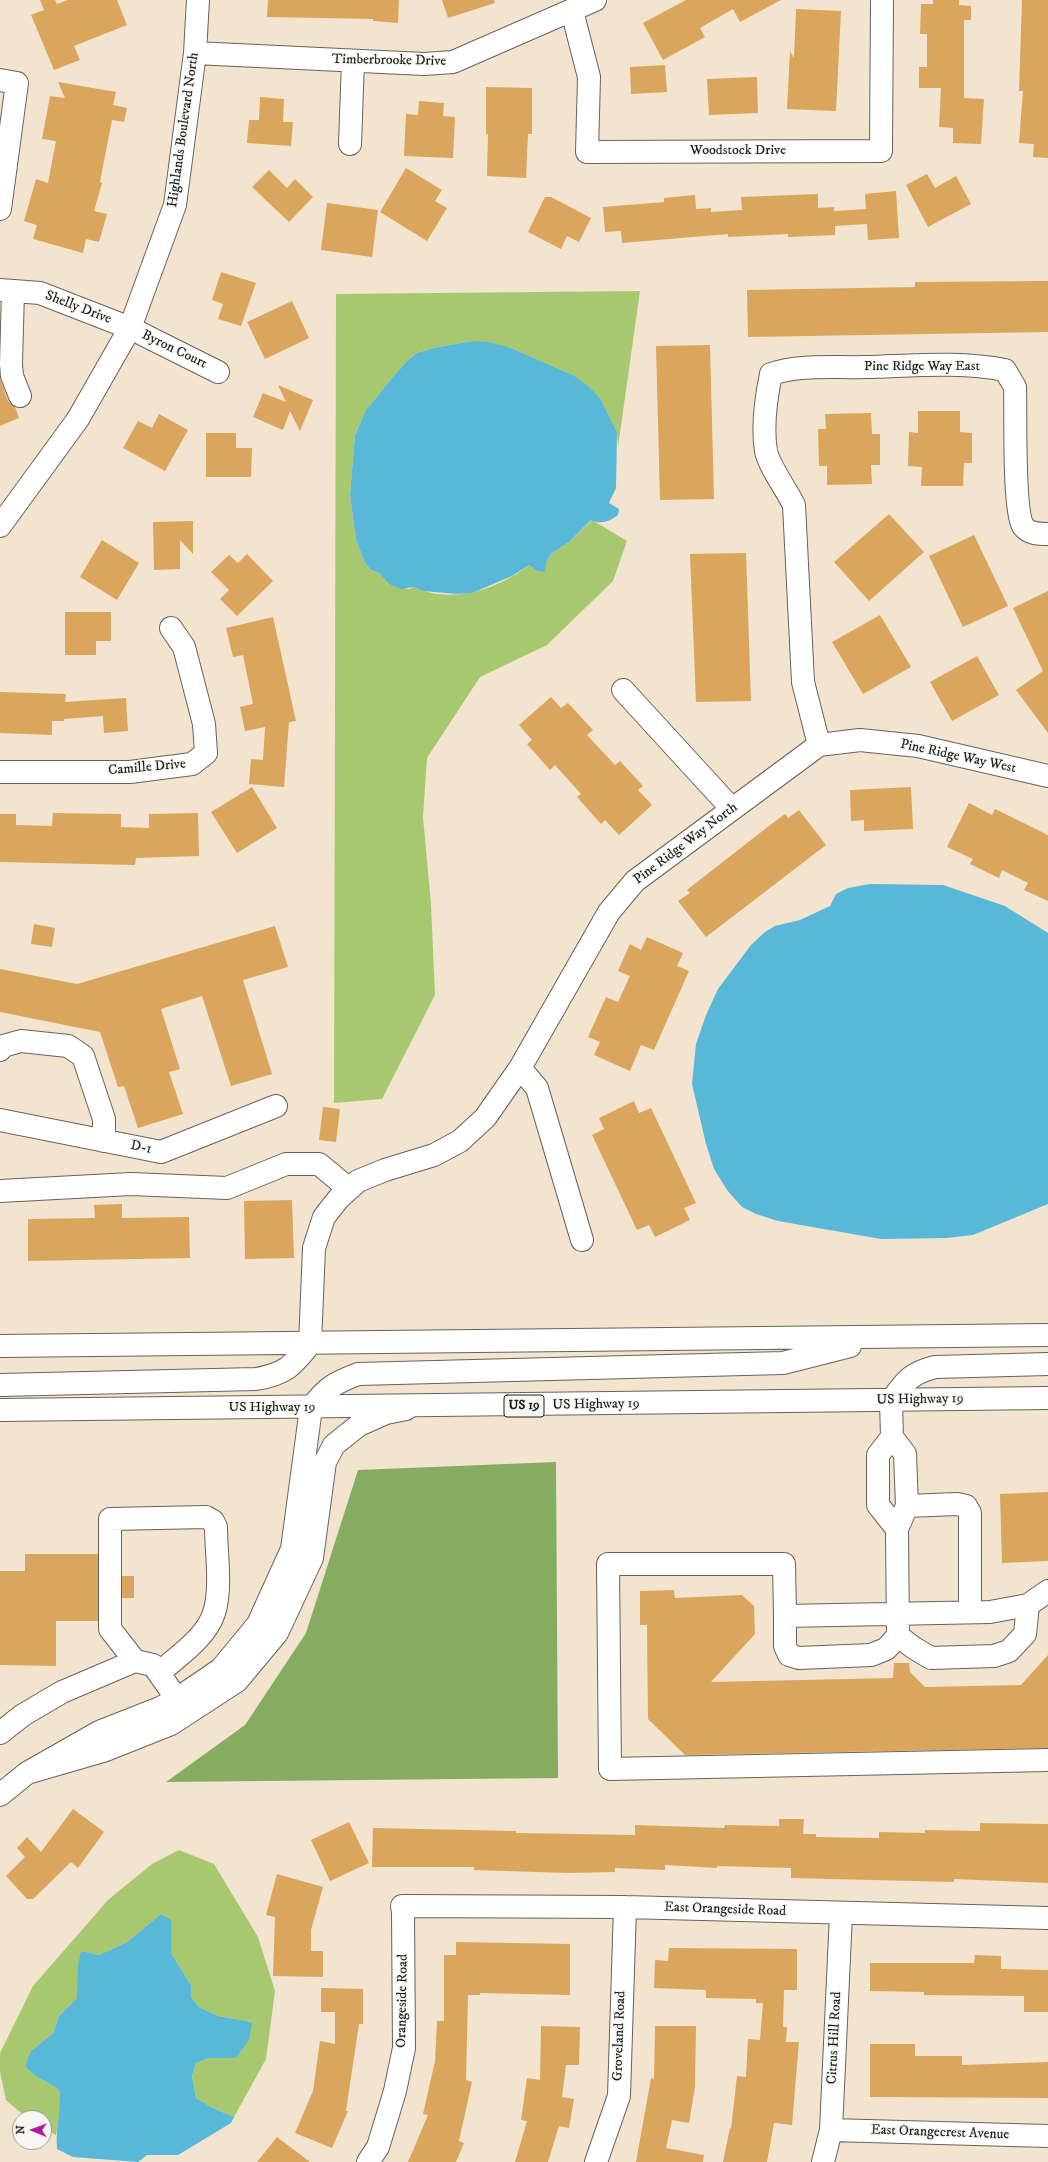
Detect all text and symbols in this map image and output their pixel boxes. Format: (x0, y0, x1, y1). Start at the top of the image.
street label: Highlands Boulevard North (165, 51, 203, 209)
street label: Timberbrooke Drive (332, 52, 446, 70)
street label: Woodstock Drive (690, 143, 786, 159)
street label: Shelly Drive (43, 288, 113, 328)
street label: Byron Court (139, 327, 209, 373)
street label: Pine Ridge Way East (864, 359, 980, 375)
street label: Pine Ridge Way West (899, 737, 1017, 777)
street label: Camille Drive (108, 756, 186, 780)
street label: Pine Ridge Way North (631, 799, 741, 889)
street label: D-1 (129, 1138, 153, 1158)
street label: US Highway 19 (876, 1391, 964, 1409)
road number: US 19 (504, 1395, 544, 1417)
street label: US Highway 19 (552, 1396, 640, 1414)
street label: US Highway 19 (228, 1400, 316, 1416)
street label: East Orangeside Road (664, 1899, 786, 1921)
street label: Orangeside Road (394, 1954, 412, 2048)
street label: Groveland Road (610, 1991, 630, 2081)
street label: Citrus Hill Road (824, 1991, 846, 2085)
north arrow (12, 2110, 52, 2150)
street label: East Orangecrest Avenue (870, 2122, 1010, 2144)
text: N (14, 2125, 28, 2134)

